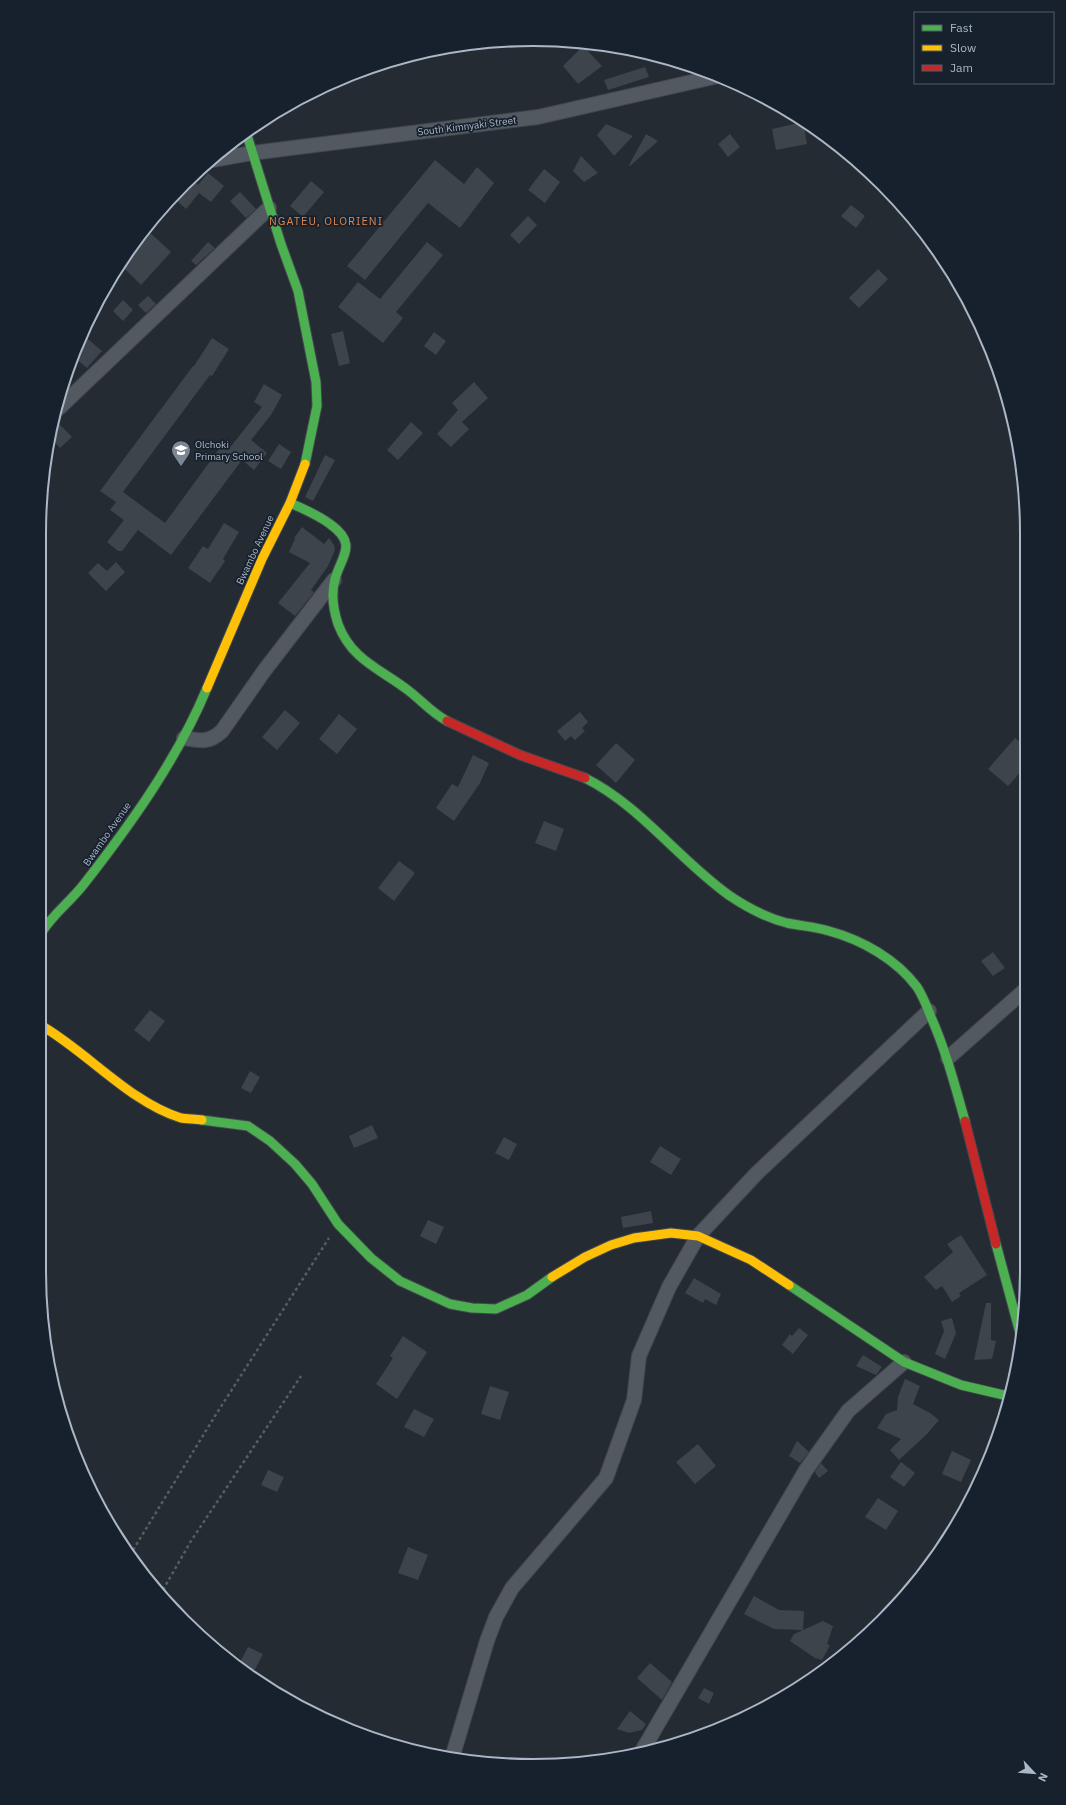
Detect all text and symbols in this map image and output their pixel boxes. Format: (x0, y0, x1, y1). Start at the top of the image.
legend (914, 12, 1054, 84)
text: Fast (950, 20, 973, 35)
text: Slow (950, 40, 976, 55)
text: Jam (950, 60, 973, 75)
street label: South Kimnyaki Street (417, 113, 518, 139)
district label: NGATEU, OLORIENI (269, 214, 383, 228)
place label: Olchoki Primary School (195, 438, 263, 463)
school or university icon: Olchoki Primary School (170, 439, 192, 467)
street label: Bwambo Avenue (233, 513, 277, 587)
street label: Bwambo Avenue (80, 799, 134, 869)
north arrow (1014, 1753, 1054, 1793)
text: N (1035, 1771, 1051, 1784)

